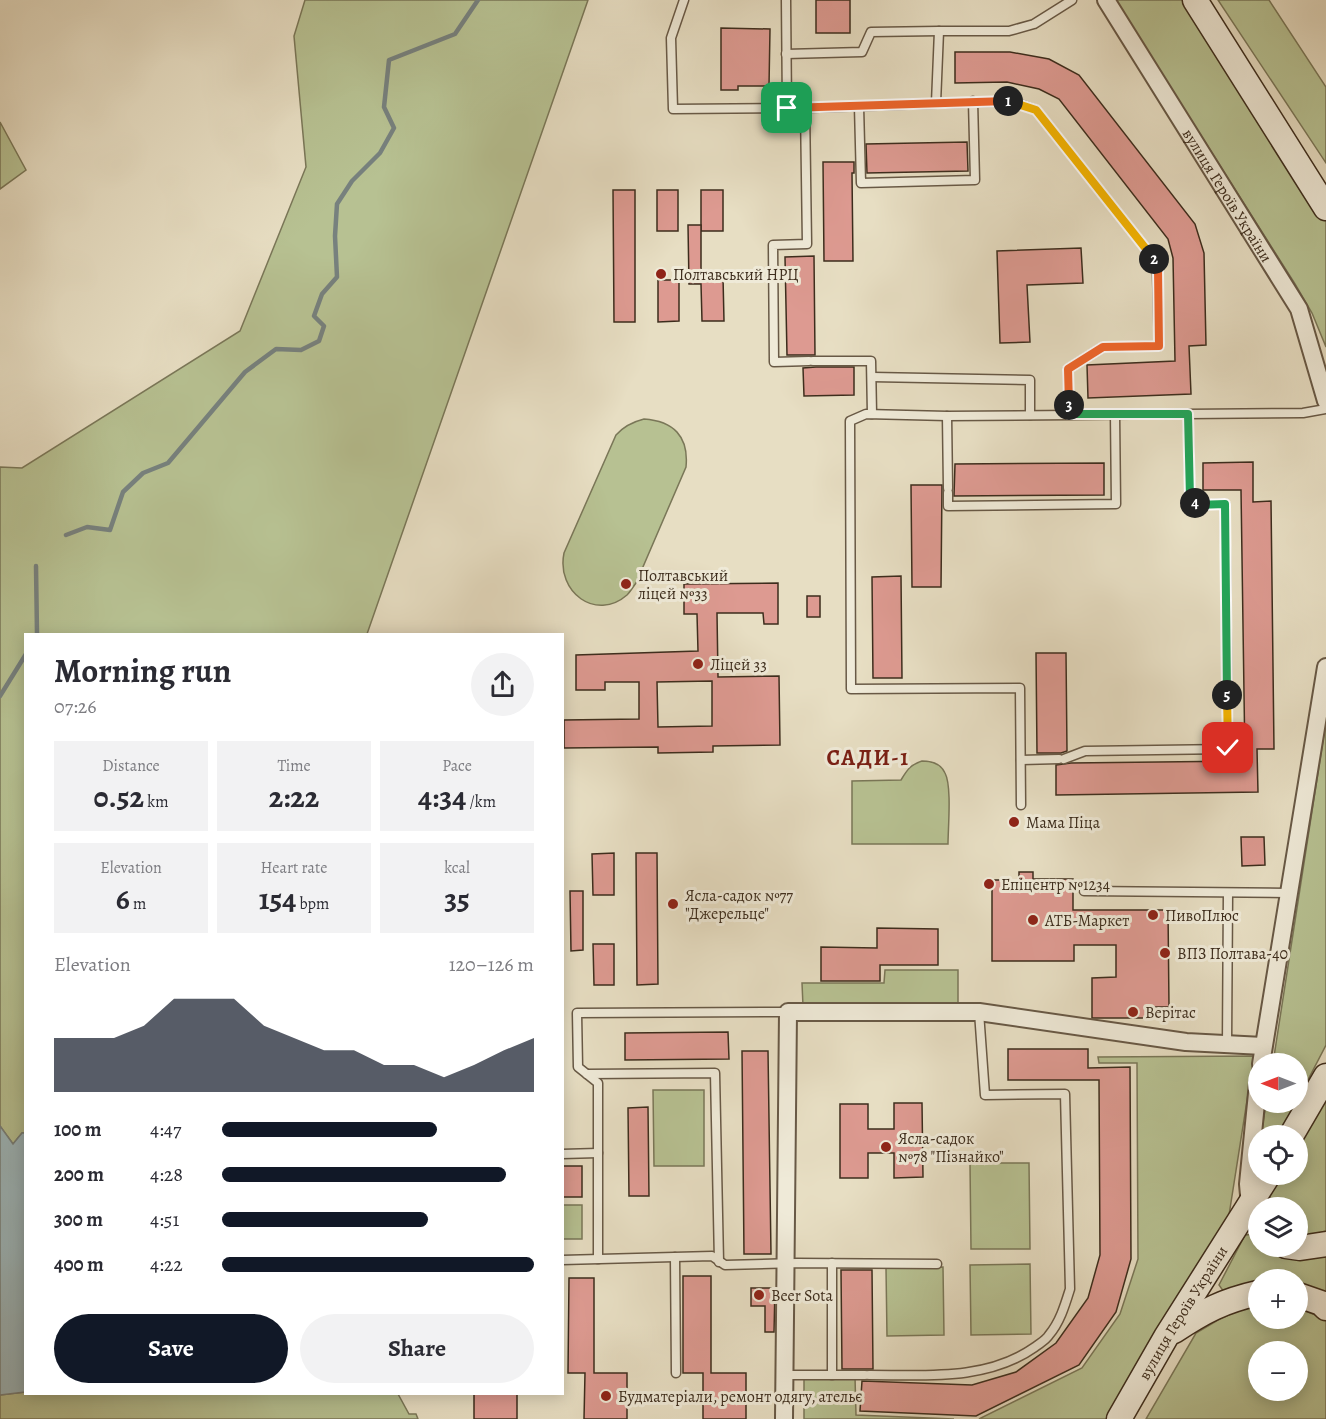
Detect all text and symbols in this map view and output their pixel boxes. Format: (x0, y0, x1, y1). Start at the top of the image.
pin (761, 82, 812, 133)
pin: 1 (993, 86, 1023, 116)
text: 1 (1005, 90, 1011, 112)
icon: arrive (770, 91, 803, 124)
street label: вулиця Героїв України (1177, 125, 1277, 267)
pin: 2 (1139, 244, 1169, 274)
text: 2 (1150, 248, 1158, 270)
place label: Полтавський НРЦ (673, 264, 799, 286)
marker: Полтавський НРЦ (654, 267, 668, 281)
pin: 3 (1054, 390, 1084, 420)
text: 3 (1066, 394, 1072, 416)
pin: 4 (1180, 488, 1210, 518)
text: 4 (1191, 492, 1199, 514)
place label: Полтавський ліцей №33 (638, 565, 728, 605)
marker: Полтавський ліцей №33 (619, 577, 633, 591)
text: Morning run (54, 648, 231, 693)
button: share (471, 653, 534, 716)
place label: Ліцей 33 (710, 654, 767, 676)
marker: Ліцей 33 (691, 657, 705, 671)
pin: 5 (1212, 680, 1242, 710)
text: 5 (1224, 684, 1230, 706)
text: 07:26 (54, 693, 97, 720)
pin (1202, 722, 1253, 773)
icon: check (1211, 731, 1244, 764)
district label: САДИ-1 (826, 743, 910, 773)
text: Distance (102, 755, 160, 777)
text: Time (277, 755, 311, 777)
text: Pace (442, 755, 472, 777)
text: 0.52 (93, 777, 144, 817)
text: 2:22 (269, 777, 319, 817)
text: 4:34 (418, 777, 466, 817)
text: km (144, 791, 169, 813)
text: /km (466, 791, 496, 813)
place label: Мама Піца (1026, 812, 1101, 834)
marker: Мама Піца (1007, 815, 1021, 829)
text: Elevation (100, 857, 162, 879)
text: Heart rate (261, 857, 327, 879)
text: kcal (444, 857, 470, 879)
place label: Епіцентр №1234 (1001, 874, 1110, 896)
marker: Епіцентр №1234 (982, 877, 996, 891)
text: 6 (116, 879, 130, 919)
text: 154 (259, 879, 296, 919)
text: 35 (444, 879, 470, 919)
place label: Ясла-садок №77 "Джерельце" (685, 885, 793, 925)
text: m (130, 893, 146, 915)
text: bpm (296, 893, 329, 915)
marker: Ясла-садок №77 "Джерельце" (666, 897, 680, 911)
place label: ПивоПлюс (1165, 905, 1239, 927)
marker: ПивоПлюс (1146, 908, 1160, 922)
place label: АТБ-Маркет (1044, 910, 1129, 932)
marker: АТБ-Маркет (1026, 913, 1040, 927)
place label: ВПЗ Полтава-40 (1177, 943, 1288, 965)
marker: ВПЗ Полтава-40 (1158, 946, 1172, 960)
text: Elevation (54, 951, 131, 978)
text: 120–126 m (449, 951, 534, 978)
place label: Верітас (1145, 1002, 1196, 1024)
marker: Верітас (1126, 1005, 1140, 1019)
north arrow (1248, 1053, 1308, 1113)
map controls (1248, 1053, 1308, 1401)
text: 100 m (54, 1116, 102, 1143)
text: 4:47 (150, 1116, 181, 1143)
button: locate (1248, 1125, 1308, 1185)
place label: Ясла-садок №78 "Пізнайко" (898, 1128, 1004, 1168)
marker: Ясла-садок №78 "Пізнайко" (879, 1140, 893, 1154)
text: 200 m (54, 1161, 104, 1188)
text: 4:28 (150, 1161, 183, 1188)
button: layers (1248, 1197, 1308, 1257)
text: 300 m (54, 1206, 103, 1233)
text: 4:51 (150, 1206, 179, 1233)
street label: вулиця Героїв України (1134, 1242, 1233, 1384)
text: 400 m (54, 1251, 104, 1278)
text: 4:22 (150, 1251, 183, 1278)
button: + (1248, 1269, 1308, 1329)
place label: Beer Sota (771, 1285, 833, 1307)
marker: Beer Sota (752, 1288, 766, 1302)
button: Save (54, 1314, 288, 1383)
button: Share (300, 1314, 534, 1383)
button: − (1248, 1341, 1308, 1401)
place label: Будматеріали, ремонт одягу, ательє (618, 1386, 863, 1408)
marker: Будматеріали, ремонт одягу, ательє (599, 1389, 613, 1403)

